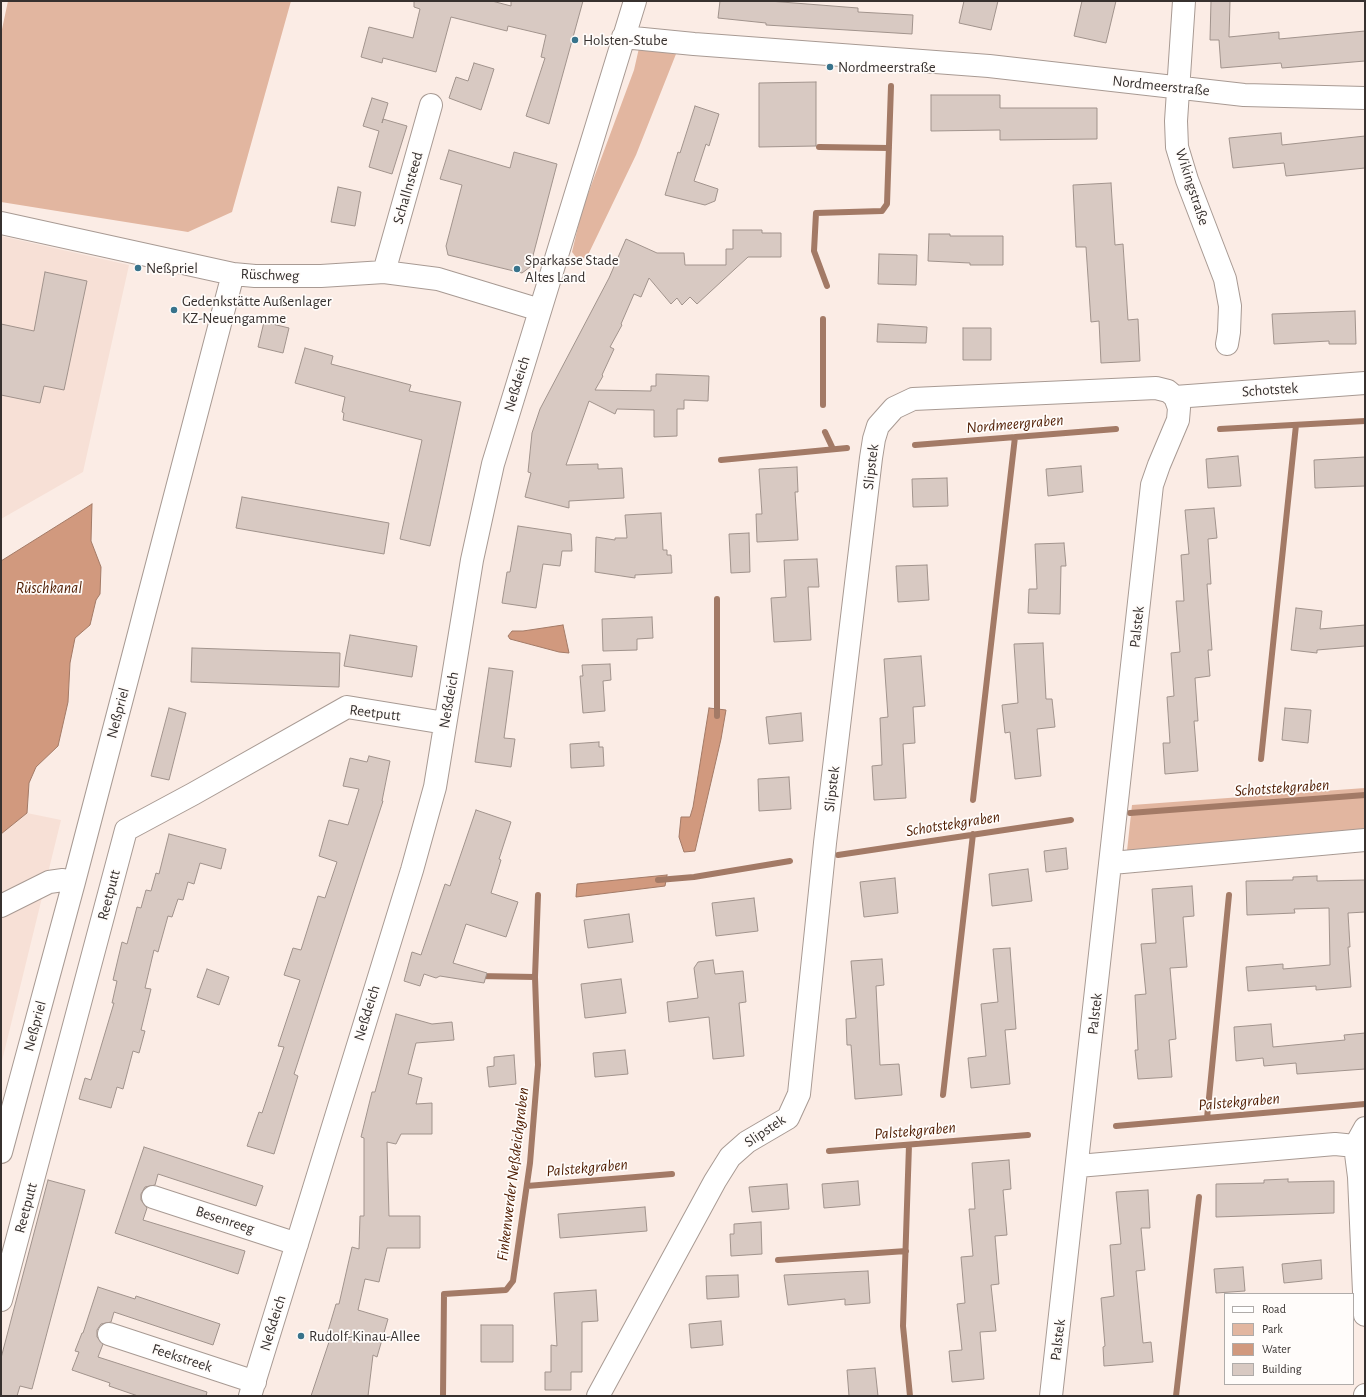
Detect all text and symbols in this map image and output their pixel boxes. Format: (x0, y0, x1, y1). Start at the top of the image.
place label: Holsten-Stube (583, 31, 668, 49)
marker: Holsten-Stube (570, 35, 580, 45)
place label: Nordmeerstraße (838, 58, 936, 76)
marker: Nordmeerstraße (825, 62, 835, 72)
street label: Nordmeerstraße (1112, 72, 1210, 100)
street label: Wikingstraße (1171, 146, 1213, 228)
street label: Schallnsteed (389, 150, 427, 226)
place label: Sparkasse Stade Altes Land (525, 251, 619, 286)
place label: Neßpriel (146, 259, 198, 277)
marker: Neßpriel (133, 263, 143, 273)
marker: Sparkasse Stade Altes Land (512, 264, 522, 274)
street label: Rüschweg (240, 265, 300, 285)
place label: Gedenkstätte Außenlager KZ-Neuengamme (182, 292, 332, 327)
marker: Gedenkstätte Außenlager KZ-Neuengamme (169, 305, 179, 315)
street label: Neßdeich (500, 354, 534, 414)
street label: Schotstek (1241, 379, 1299, 401)
water label: Nordmeergraben (966, 410, 1064, 438)
street label: Slipstek (859, 443, 883, 491)
water label: Rüschkanal (16, 578, 82, 598)
street label: Palstek (1126, 605, 1148, 649)
street label: Neßdeich (435, 670, 463, 730)
street label: Neßpriel (103, 686, 133, 740)
street label: Reetputt (348, 701, 402, 725)
street label: Slipstek (820, 765, 844, 813)
water label: Schotstekgraben (1234, 775, 1330, 801)
water label: Schotstekgraben (905, 807, 1001, 841)
street label: Reetputt (94, 868, 124, 922)
street label: Neßdeich (350, 983, 384, 1043)
street label: Palstek (1084, 992, 1106, 1036)
street label: Neßpriel (20, 999, 50, 1053)
water label: Finkenwerder Neßdeichgraben (493, 1086, 533, 1262)
water label: Palstekgraben (1197, 1089, 1281, 1115)
street label: Slipstek (741, 1111, 789, 1151)
water label: Palstekgraben (873, 1118, 957, 1144)
water label: Palstekgraben (545, 1155, 629, 1181)
street label: Reetputt (11, 1181, 41, 1235)
street label: Besenreeg (193, 1202, 257, 1238)
street label: Neßdeich (256, 1293, 290, 1353)
legend (1224, 1293, 1354, 1385)
text: Road (1262, 1303, 1286, 1315)
street label: Palstek (1047, 1318, 1069, 1362)
text: Park (1262, 1323, 1283, 1335)
place label: Rudolf-Kinau-Allee (309, 1327, 420, 1345)
marker: Rudolf-Kinau-Allee (296, 1331, 306, 1341)
street label: Feekstreek (150, 1340, 214, 1376)
text: Water (1262, 1343, 1291, 1355)
text: Building (1262, 1363, 1302, 1375)

